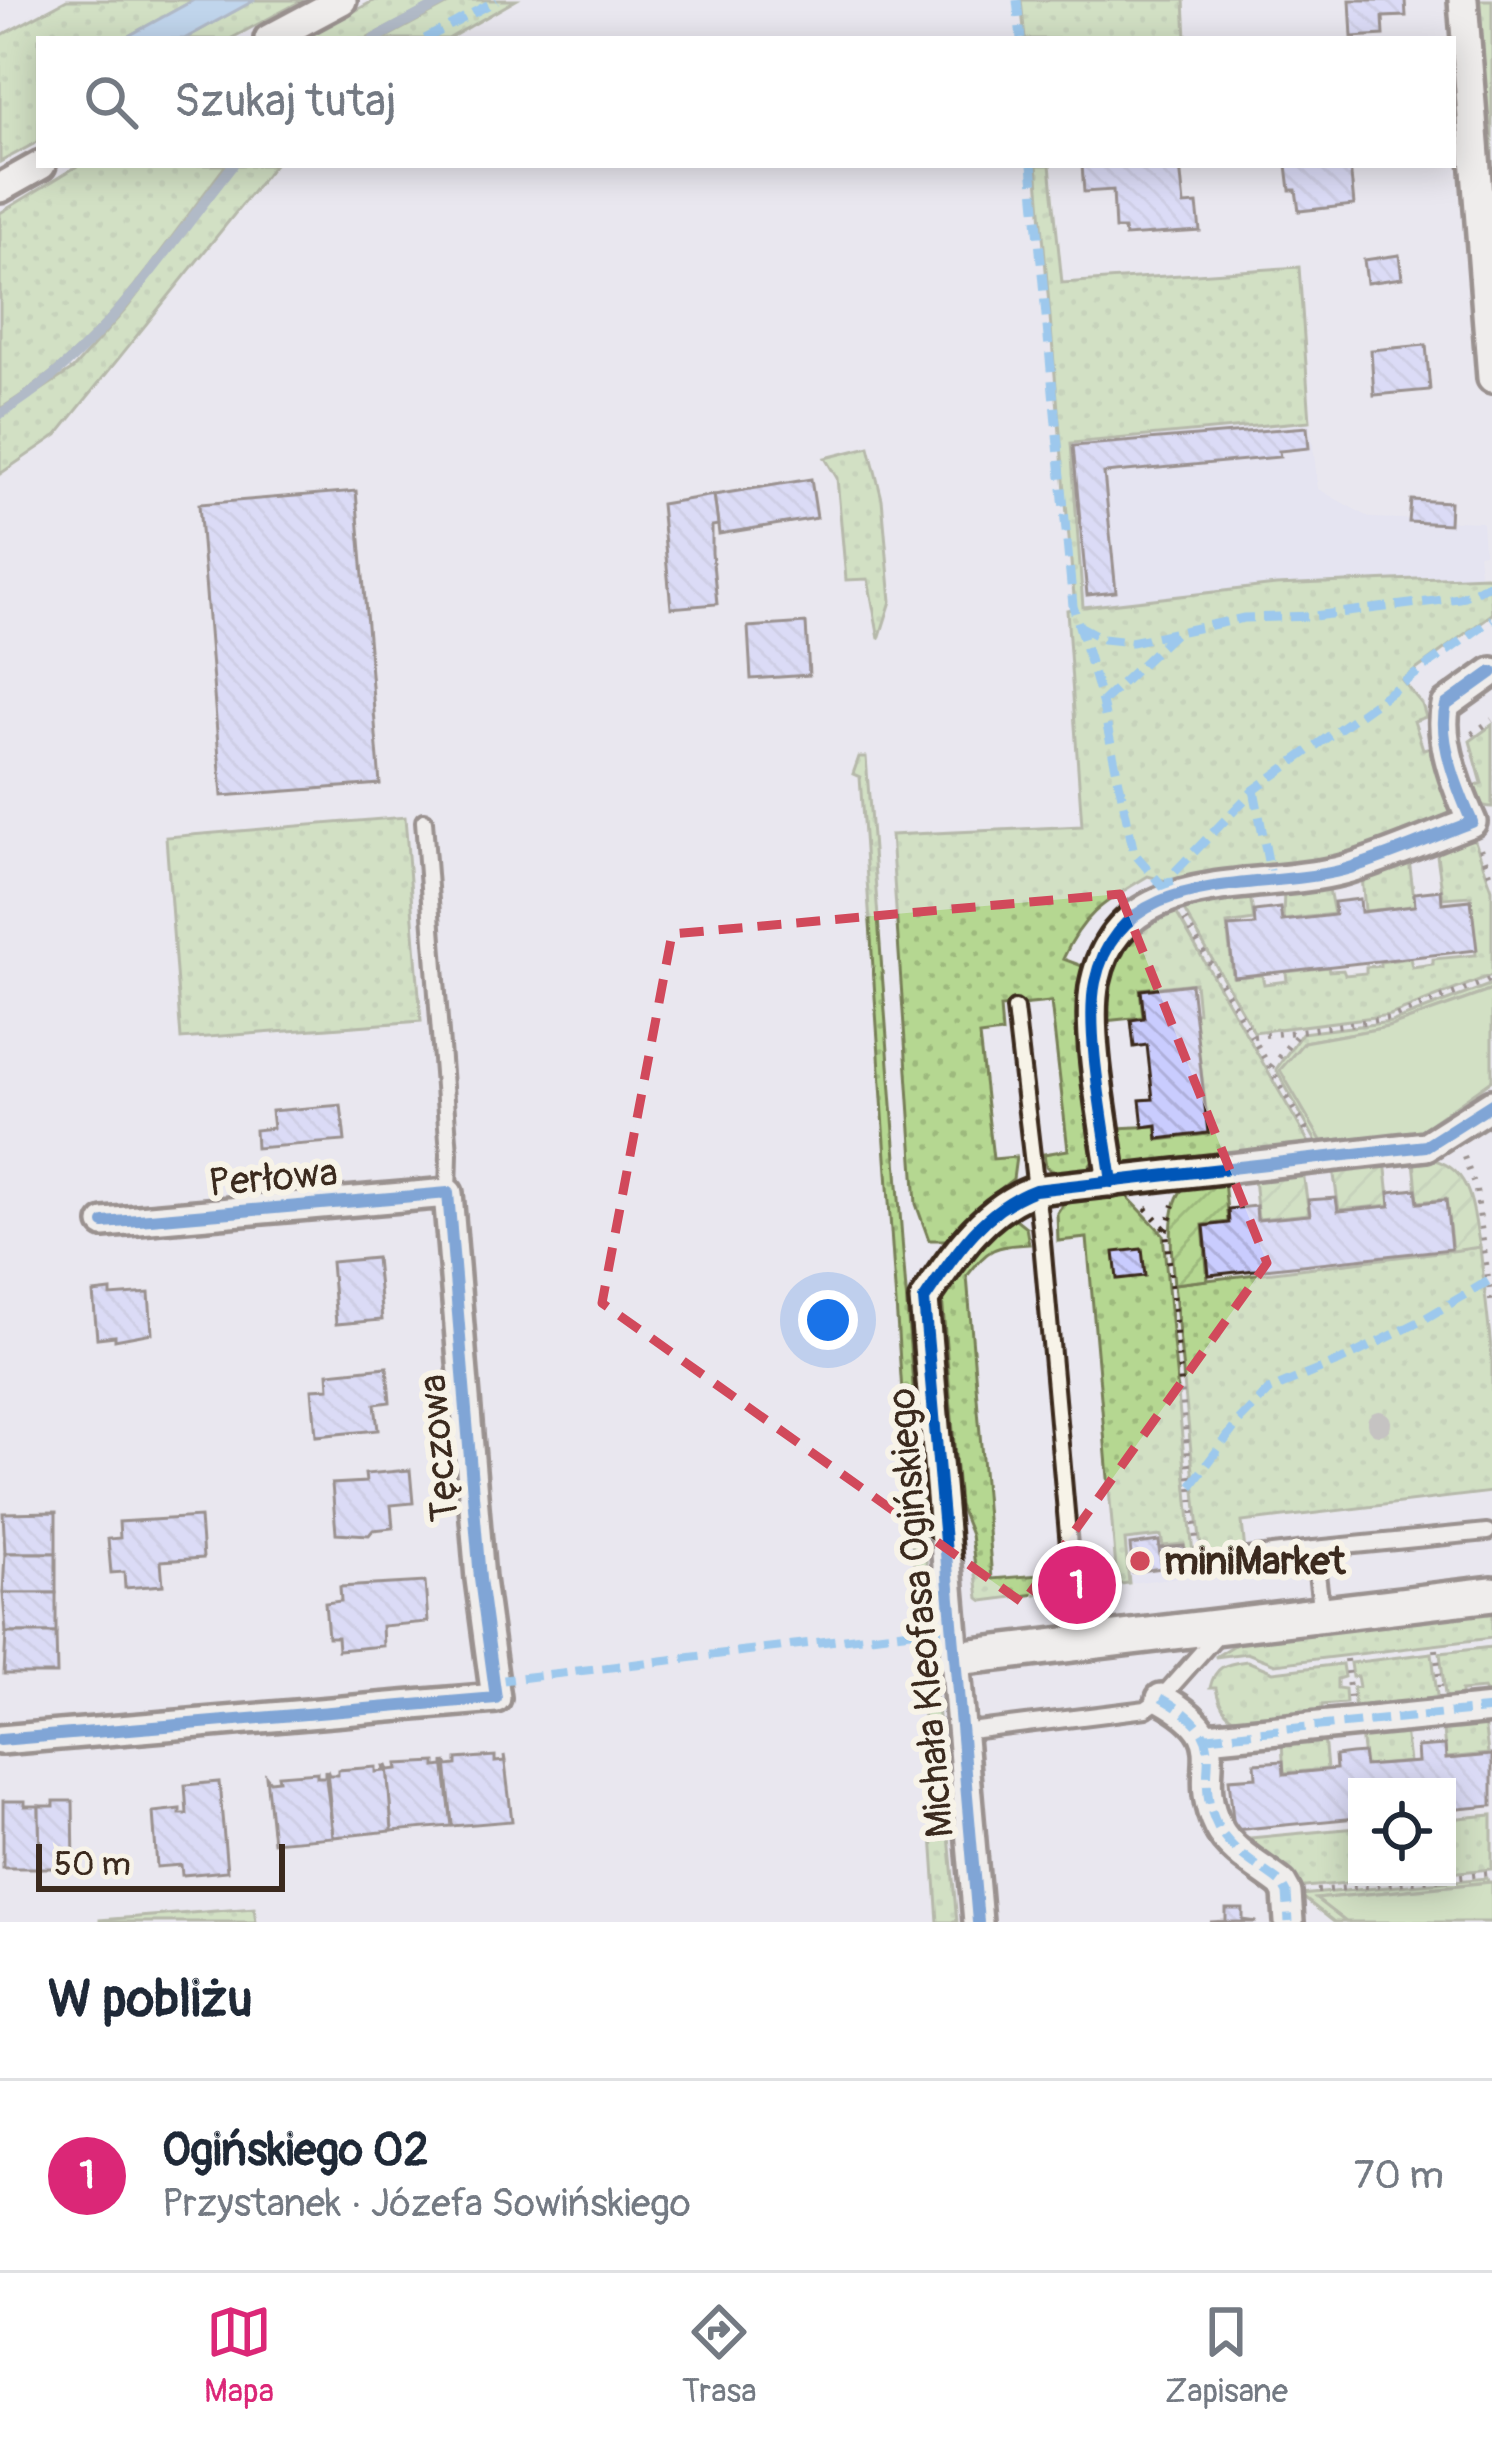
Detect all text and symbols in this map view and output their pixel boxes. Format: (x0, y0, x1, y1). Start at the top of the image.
search box (36, 36, 1456, 168)
icon: search (78, 69, 144, 135)
text: Szukaj tutaj (174, 74, 396, 130)
street label: Perłowa (206, 1148, 340, 1208)
your location (798, 1290, 858, 1350)
street label: Tęczowa (408, 1372, 470, 1524)
street label: Michała Kleofasa Ogińskiego (877, 1386, 965, 1840)
place label: miniMarket (1164, 1537, 1347, 1586)
pin: 1 (1038, 1540, 1116, 1630)
marker: miniMarket (1127, 1548, 1153, 1574)
map controls (1348, 1778, 1456, 1886)
button: locate (1348, 1778, 1456, 1886)
scale bar (36, 1838, 285, 1891)
text: 50 m (54, 1844, 131, 1885)
text: W pobliżu (48, 1968, 253, 2032)
text: Ogińskiego 02 (162, 2123, 429, 2179)
text: 1 (79, 2151, 95, 2200)
text: 70 m (1354, 2151, 1444, 2200)
text: Przystanek · Józefa Sowińskiego (162, 2179, 691, 2228)
tab: Mapa (204, 2299, 274, 2412)
tab: Trasa (682, 2299, 757, 2412)
tab: Zapisane (1165, 2299, 1288, 2412)

